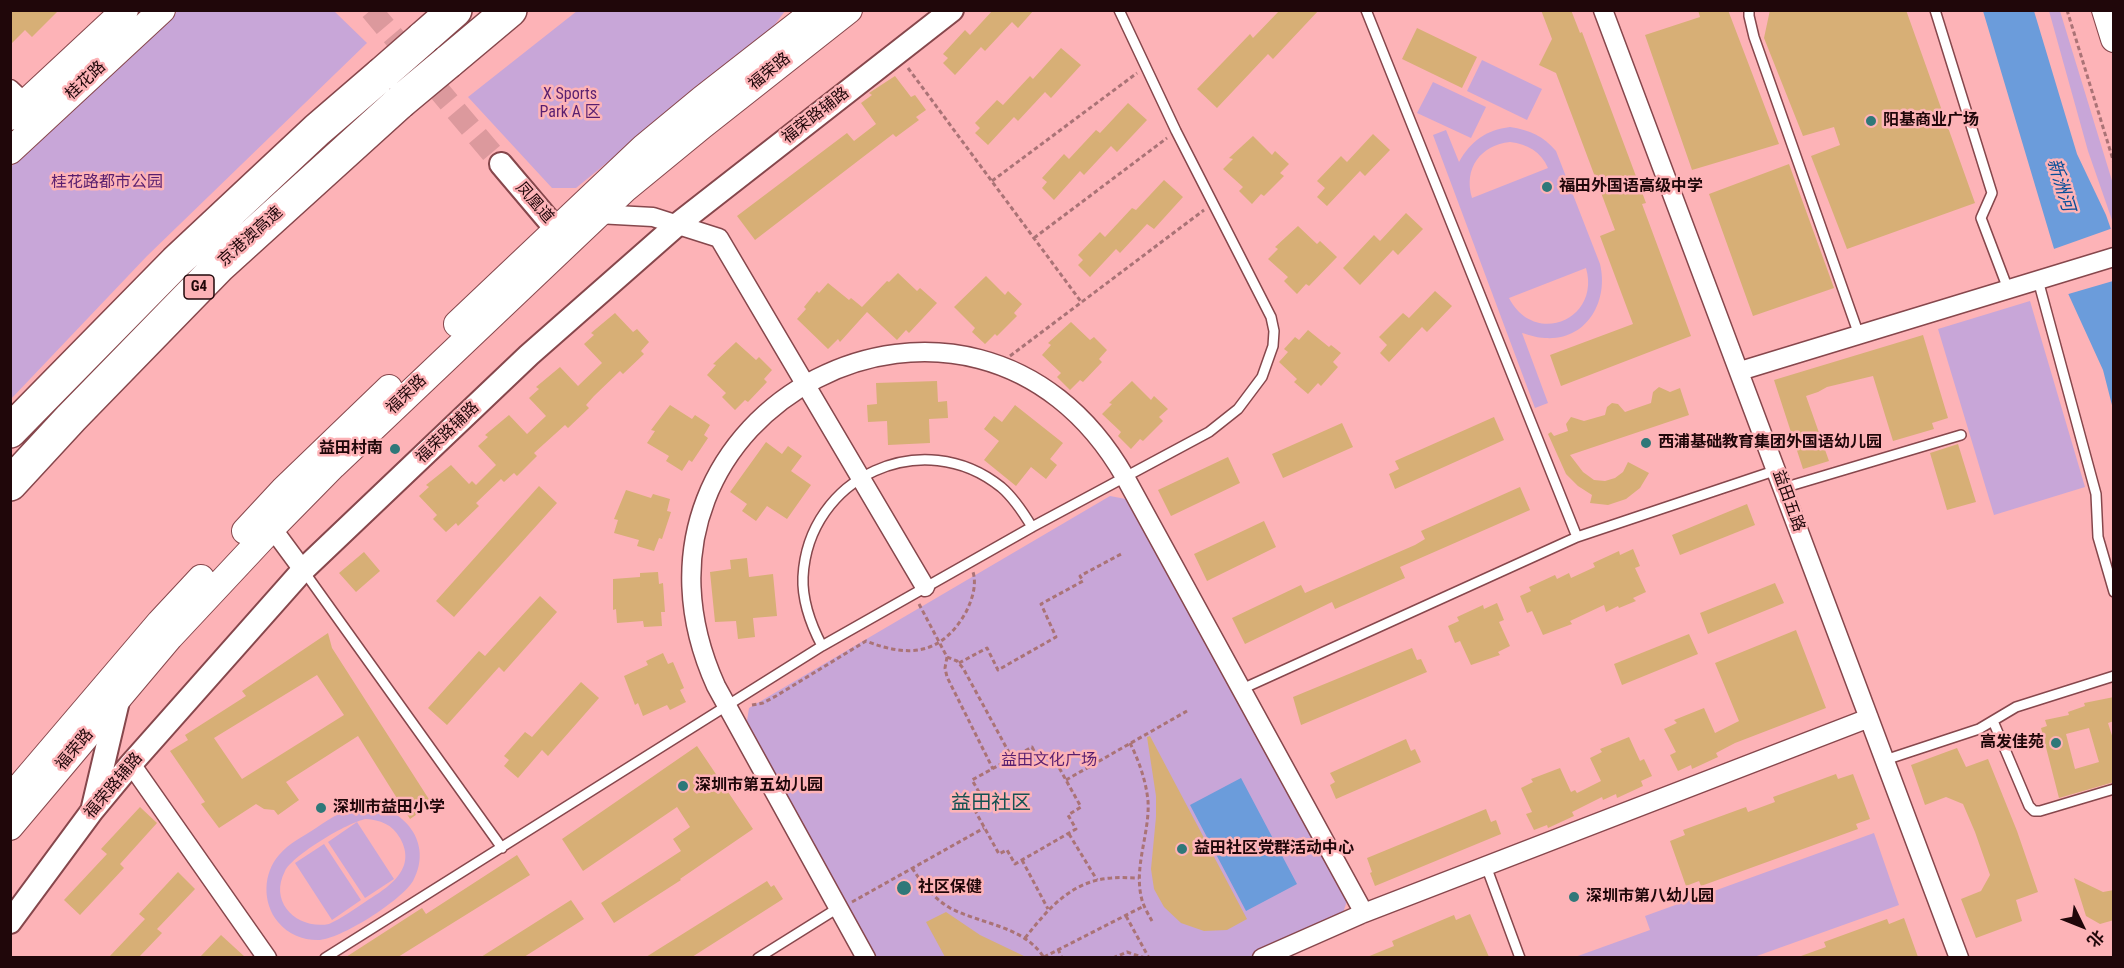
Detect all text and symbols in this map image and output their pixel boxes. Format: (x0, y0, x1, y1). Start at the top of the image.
street label: 福荣路 (745, 49, 795, 95)
street label: 桂花路 (62, 58, 110, 104)
street label: 福荣路辅路 (779, 84, 853, 148)
park label: X Sports Park A 区 (539, 85, 601, 123)
place label: 阳基商业广场 (1883, 111, 1979, 131)
marker: 阳基商业广场 (1864, 114, 1878, 128)
water label: 新洲河 (2042, 156, 2078, 214)
park label: 桂花路都市公园 (51, 173, 163, 193)
place label: 福田外国语高级中学 (1559, 177, 1703, 197)
street label: 凤凰道 (511, 179, 557, 227)
marker: 福田外国语高级中学 (1540, 180, 1554, 194)
street label: 京港澳高速 (215, 203, 287, 271)
road number: G4 (184, 275, 214, 299)
street label: 福荣路 (383, 371, 431, 419)
street label: 福荣路辅路 (413, 398, 483, 468)
place label: 西浦基础教育集团外国语幼儿园 (1658, 433, 1882, 453)
marker: 西浦基础教育集团外国语幼儿园 (1639, 436, 1653, 450)
place label: 益田村南 (319, 439, 383, 459)
marker: 益田村南 (388, 442, 402, 456)
street label: 益田五路 (1768, 468, 1808, 534)
street label: 福荣路 (52, 725, 98, 775)
place label: 高发佳苑 (1980, 733, 2044, 753)
marker: 高发佳苑 (2049, 736, 2063, 750)
street label: 福荣路辅路 (81, 749, 147, 823)
park label: 益田文化广场 (1001, 751, 1097, 771)
place label: 深圳市第五幼儿园 (695, 776, 823, 796)
marker: 深圳市第五幼儿园 (676, 779, 690, 793)
district label: 益田社区 (951, 792, 1031, 816)
place label: 深圳市益田小学 (333, 798, 445, 818)
marker: 深圳市益田小学 (314, 801, 328, 815)
place label: 益田社区党群活动中心 (1194, 839, 1354, 859)
marker: 益田社区党群活动中心 (1175, 842, 1189, 856)
place label: 社区保健 (918, 878, 982, 898)
marker: 社区保健 (895, 879, 913, 897)
place label: 深圳市第八幼儿园 (1586, 887, 1714, 907)
marker: 深圳市第八幼儿园 (1567, 890, 1581, 904)
north arrow (2052, 896, 2112, 956)
text: 北 (2083, 926, 2108, 951)

